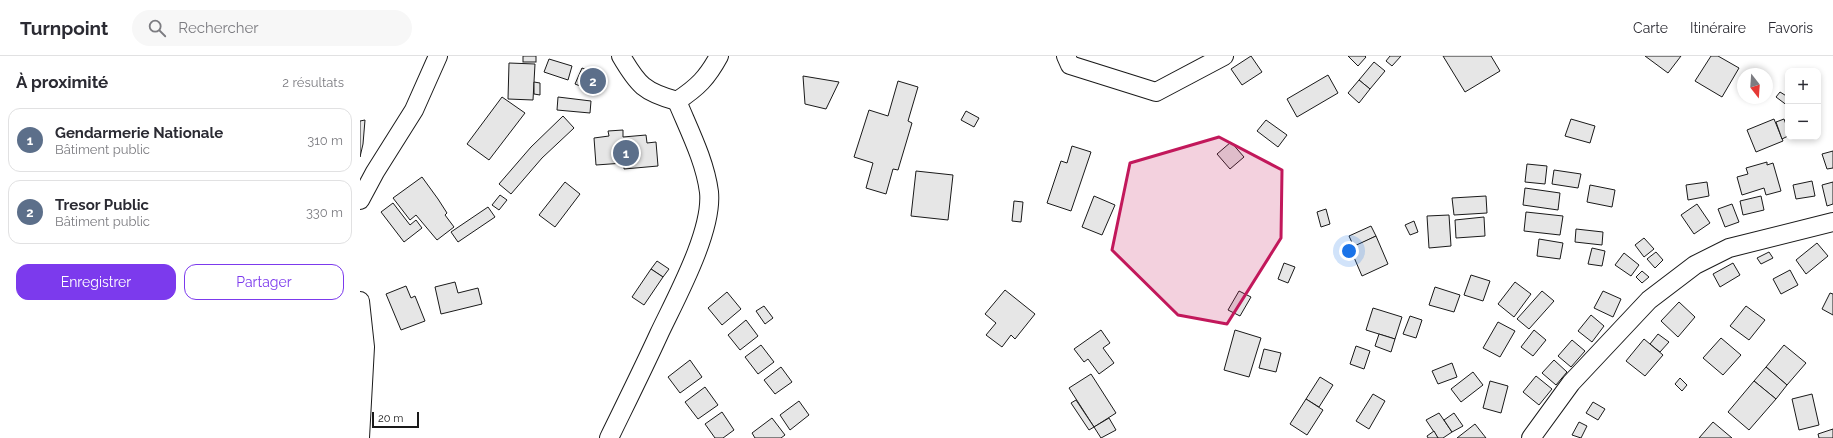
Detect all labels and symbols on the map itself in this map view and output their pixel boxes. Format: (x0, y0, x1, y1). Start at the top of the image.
pin: 2 (580, 66, 606, 96)
north arrow (1737, 68, 1773, 104)
pin: 1 (613, 138, 639, 168)
your location (1339, 241, 1359, 261)
scale bar (372, 410, 419, 429)

